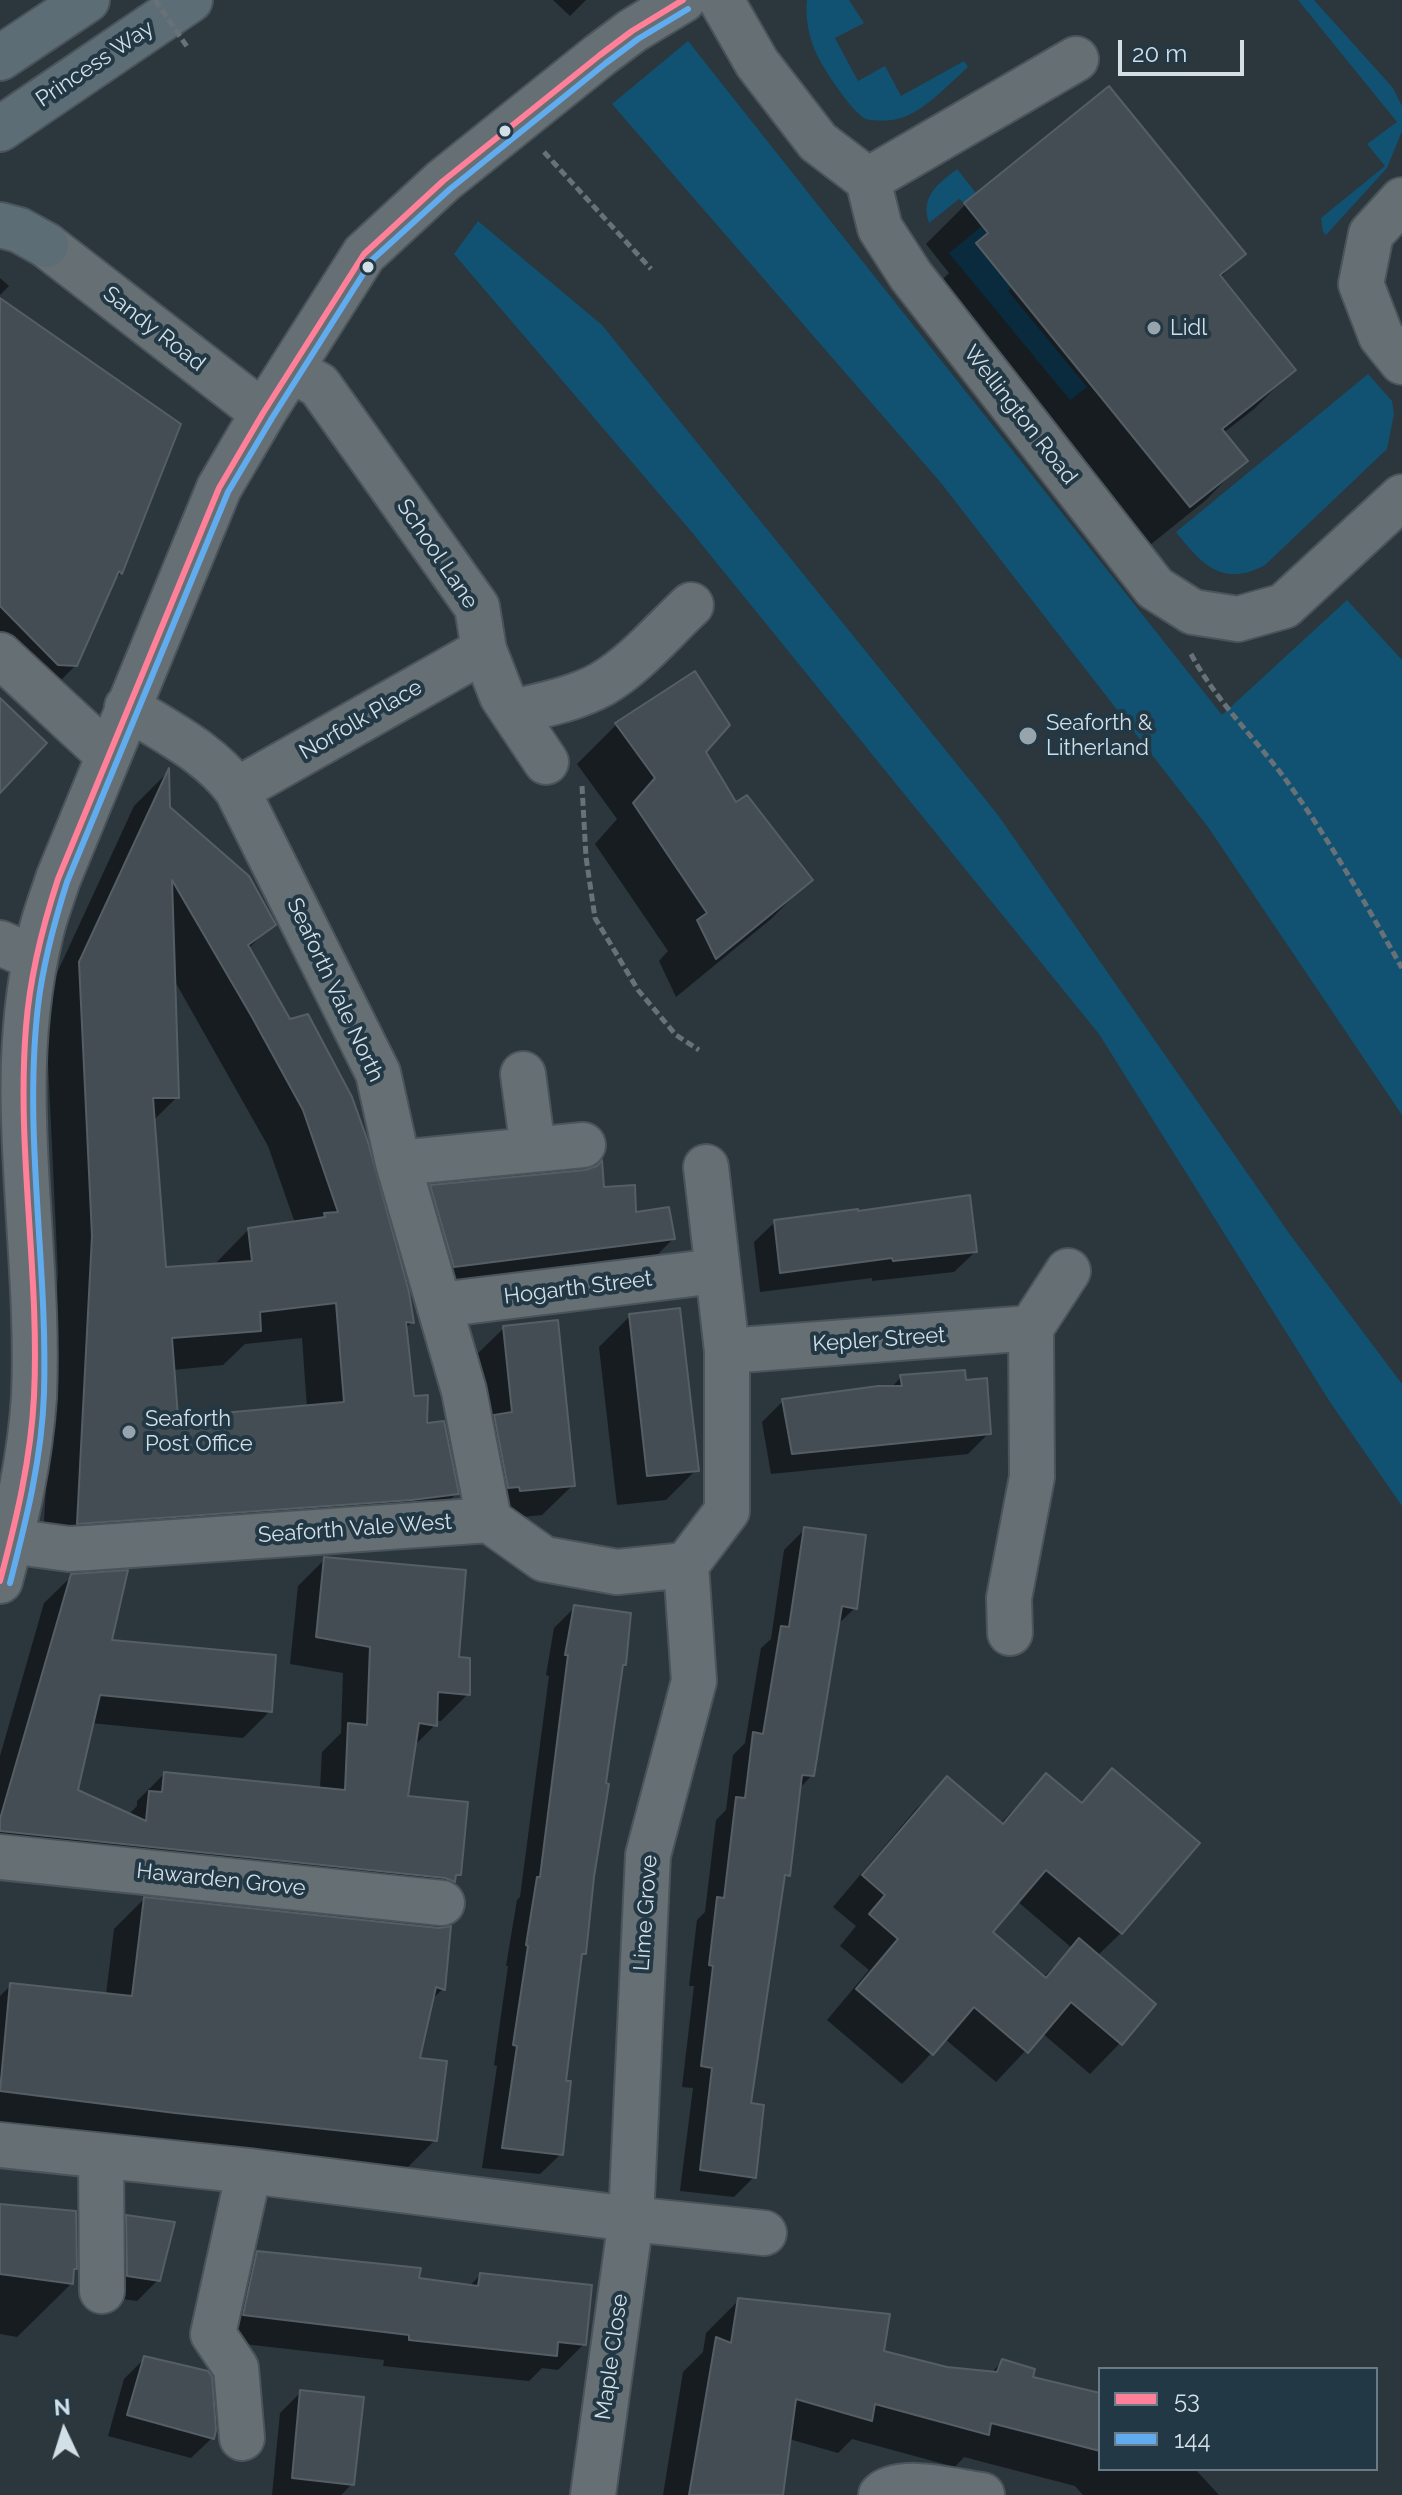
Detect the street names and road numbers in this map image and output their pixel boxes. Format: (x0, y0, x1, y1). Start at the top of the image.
street label: Princess Way (31, 15, 159, 113)
street label: Sandy Road (98, 281, 210, 377)
street label: Wellington Road (958, 340, 1082, 490)
street label: School Lane (391, 494, 483, 614)
street label: Norfolk Place (295, 674, 427, 766)
street label: Seaforth Vale North (281, 894, 389, 1086)
street label: Hogarth Street (502, 1266, 654, 1310)
street label: Kepler Street (812, 1322, 946, 1358)
street label: Seaforth Vale West (257, 1509, 453, 1549)
street label: Lime Grove (629, 1854, 663, 1972)
street label: Hawarden Grove (135, 1858, 307, 1902)
street label: Maple Close (590, 2292, 634, 2422)

